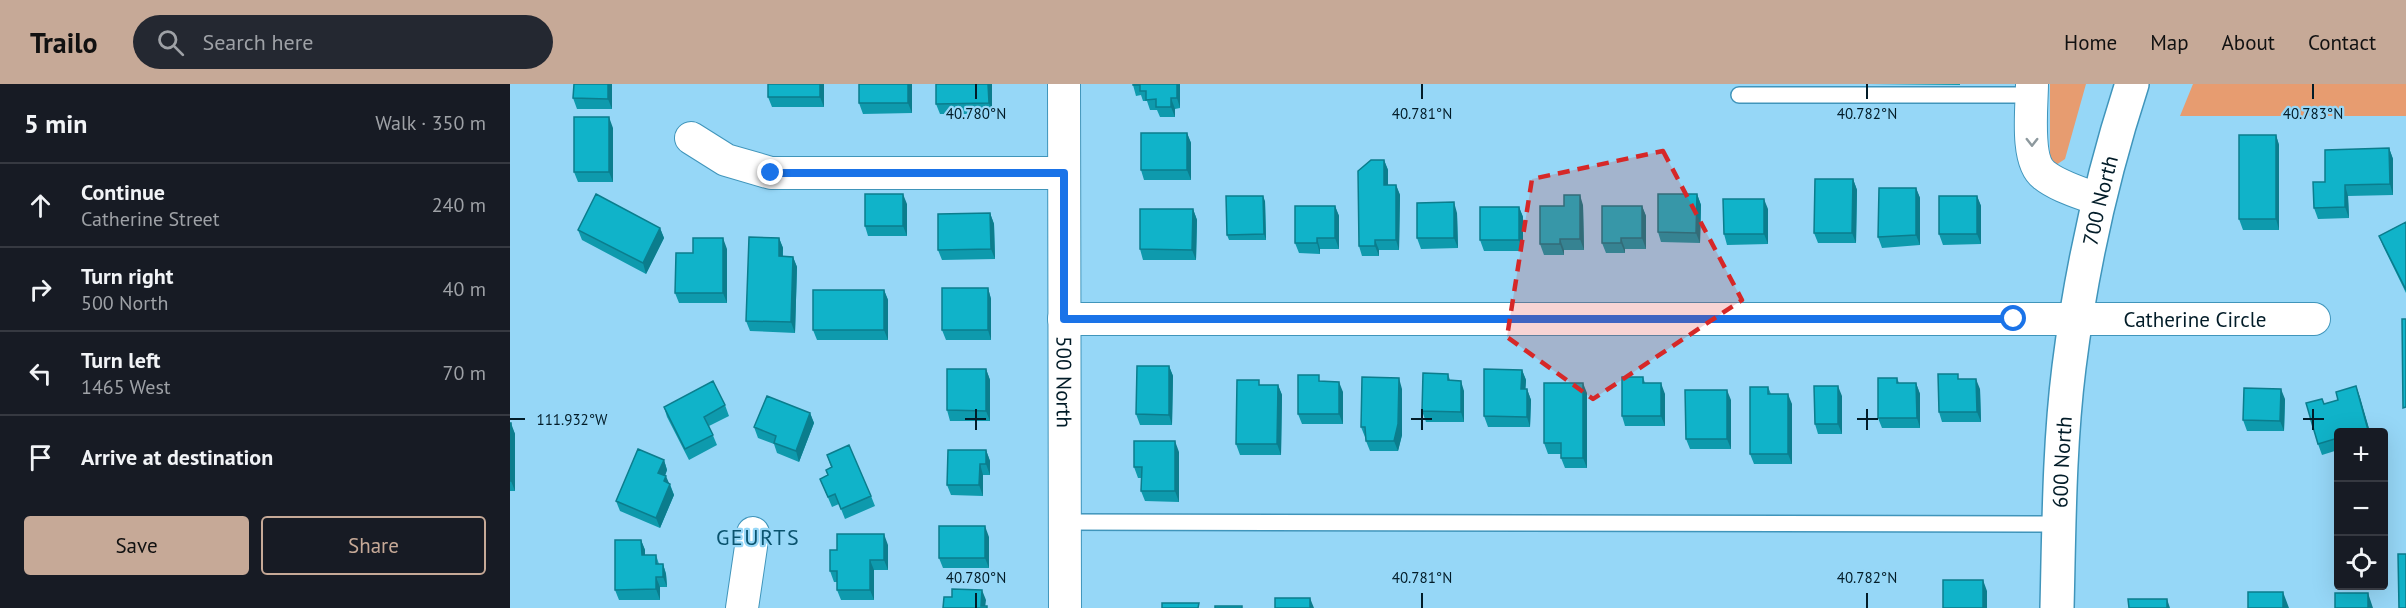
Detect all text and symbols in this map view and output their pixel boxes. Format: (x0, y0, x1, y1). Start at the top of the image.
search box (133, 15, 553, 69)
text: Trailo (30, 24, 97, 61)
icon: search (154, 26, 187, 59)
text: Search here (202, 28, 313, 56)
text: Home (2064, 29, 2117, 56)
text: Map (2150, 29, 2189, 56)
text: About (2222, 29, 2275, 56)
text: Contact (2308, 29, 2376, 56)
text: 40.780°N (946, 104, 1006, 123)
text: 40.781°N (1392, 104, 1452, 123)
text: 40.782°N (1837, 104, 1897, 123)
text: 40.783°N (2283, 104, 2343, 123)
text: 5 min (24, 107, 87, 140)
text: Walk · 350 m (375, 110, 486, 136)
one-way arrow (2026, 138, 2038, 147)
street label: 700 North (2076, 152, 2124, 248)
route end (757, 159, 783, 185)
text: Continue (81, 178, 165, 206)
icon: ahead (24, 189, 57, 222)
text: 240 m (432, 192, 486, 218)
text: Catherine Street (81, 206, 220, 232)
text: Turn right (81, 262, 173, 290)
icon: right (24, 273, 57, 306)
text: 40 m (443, 276, 486, 302)
text: 500 North (81, 290, 168, 316)
route start (2000, 305, 2026, 331)
street label: Catherine Circle (2124, 306, 2267, 333)
street label: 500 North (1051, 336, 1078, 428)
text: Turn left (81, 346, 161, 374)
icon: left (24, 357, 57, 390)
text: 70 m (443, 360, 486, 386)
text: 1465 West (81, 374, 171, 400)
text: 111.932°W (536, 410, 608, 429)
street label: 600 North (2046, 415, 2077, 508)
map controls (2334, 428, 2388, 590)
button: + (2334, 428, 2388, 482)
icon: arrive (24, 441, 57, 474)
text: Arrive at destination (81, 443, 273, 471)
button: − (2334, 482, 2388, 536)
button: Save (24, 516, 249, 575)
button: Share (261, 516, 486, 575)
district label: GEURTS (716, 523, 800, 551)
button: locate (2334, 536, 2388, 590)
text: 40.780°N (946, 568, 1006, 587)
text: 40.781°N (1392, 568, 1452, 587)
text: 40.782°N (1837, 568, 1897, 587)

